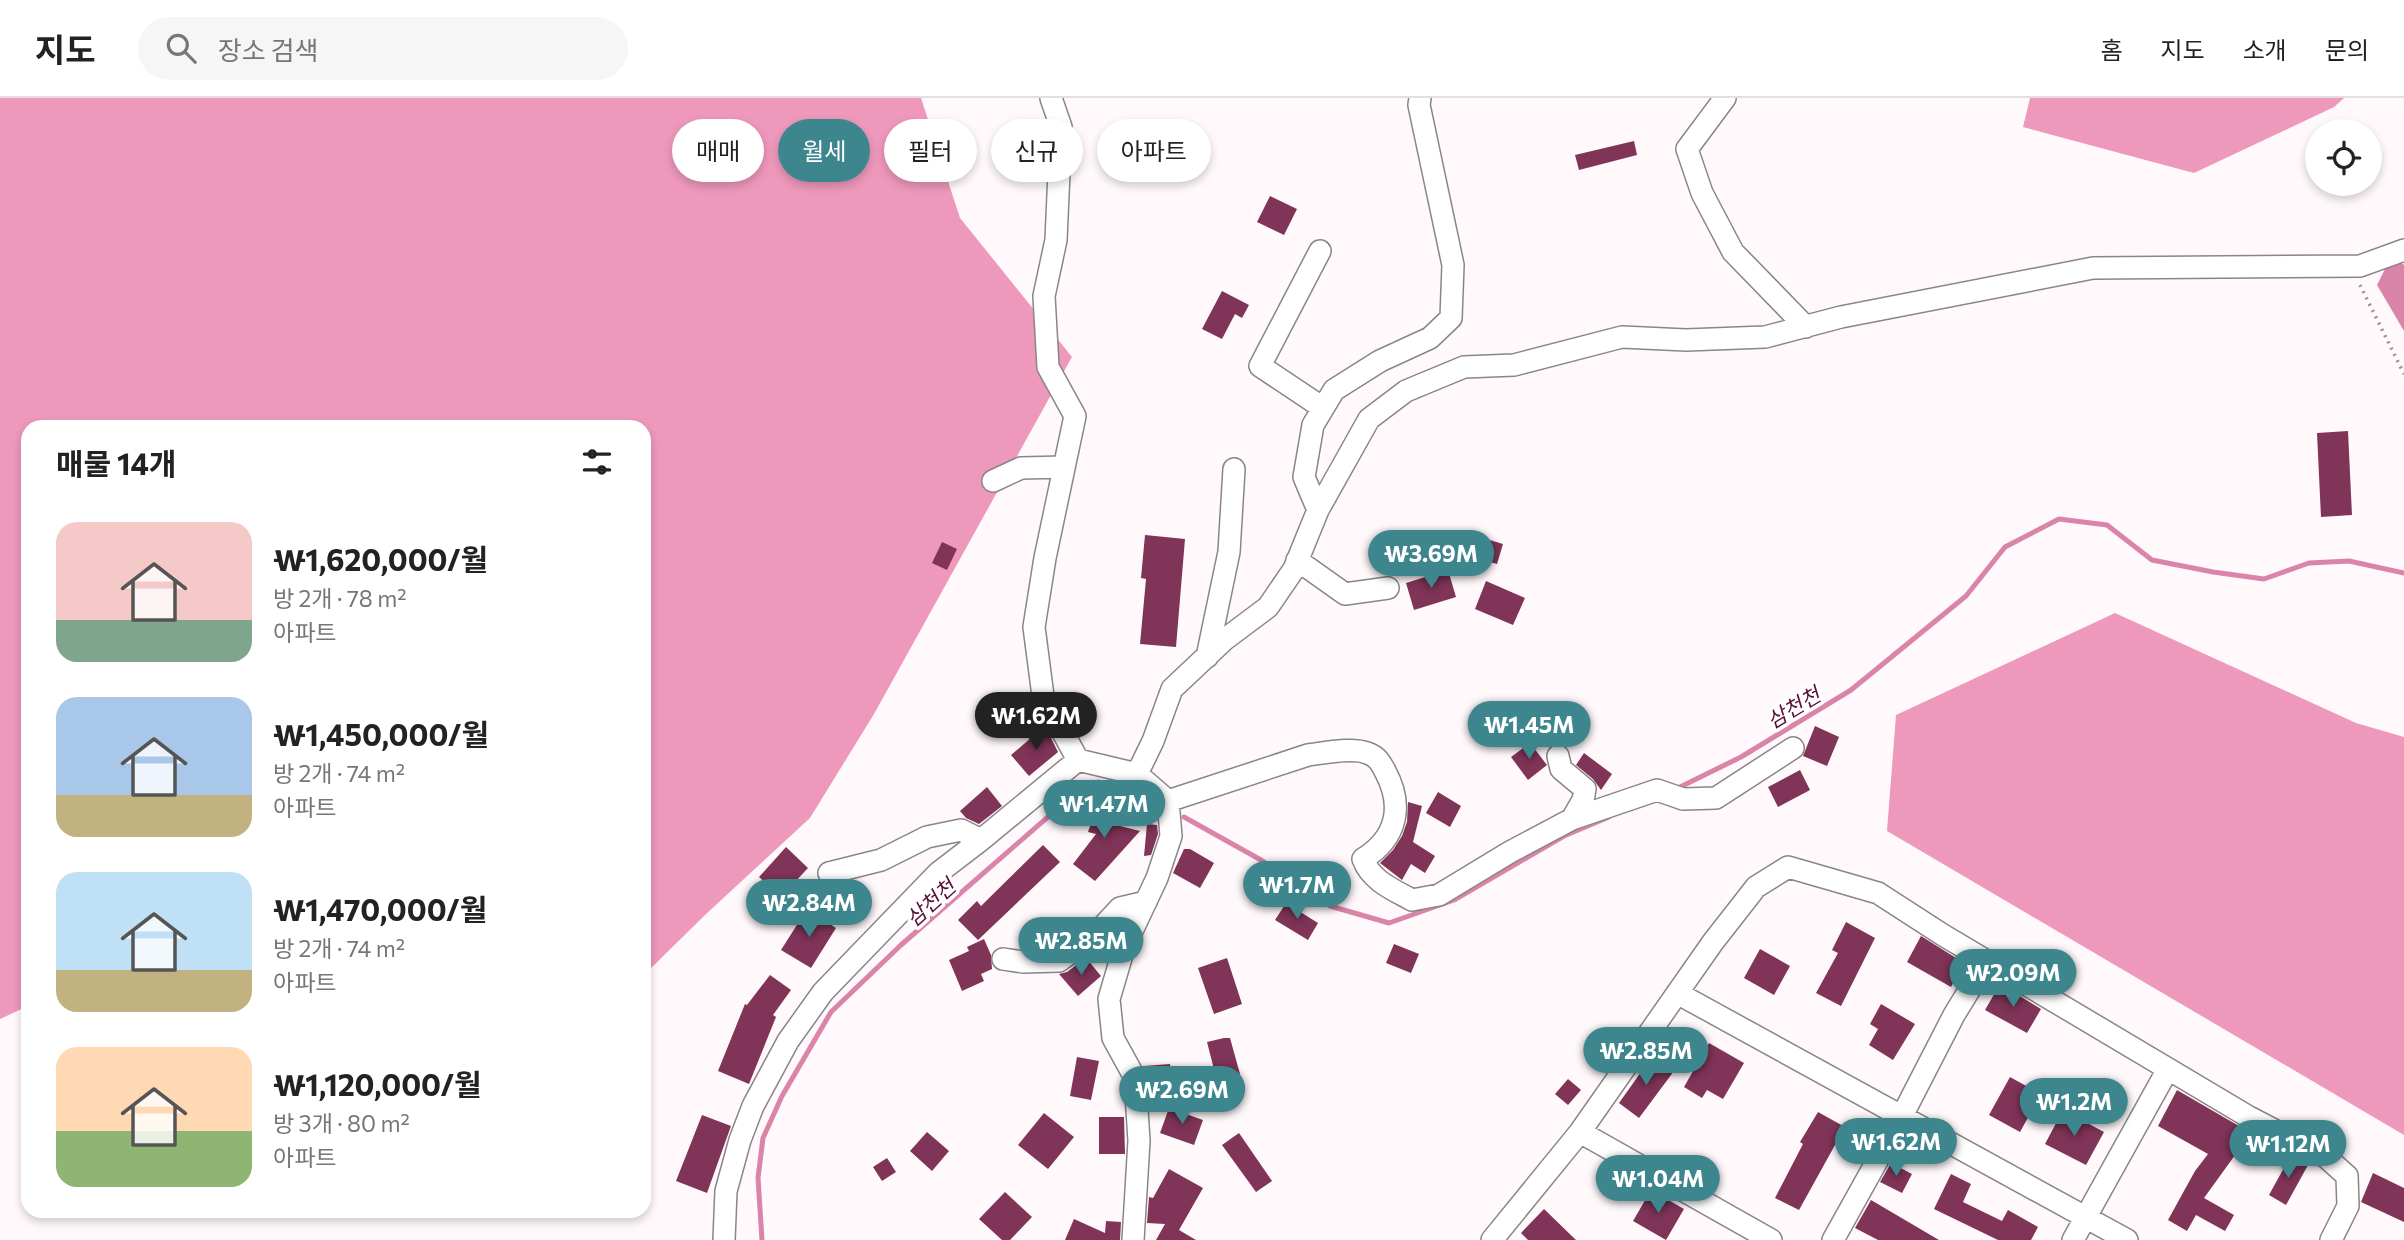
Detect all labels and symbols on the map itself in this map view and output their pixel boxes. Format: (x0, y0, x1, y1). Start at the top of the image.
pin: ₩3.69M (1374, 531, 1488, 590)
water label: 삼천천 (1762, 680, 1827, 733)
pin: ₩1.62M (979, 692, 1093, 752)
pin: ₩1.45M (1472, 702, 1586, 761)
pin: ₩1.47M (1047, 780, 1161, 840)
pin: ₩1.7M (1248, 862, 1346, 921)
water label: 삼천천 (900, 872, 962, 931)
pin: ₩2.84M (752, 880, 866, 939)
pin: ₩2.85M (1024, 918, 1138, 977)
pin: ₩2.09M (1956, 950, 2070, 1009)
pin: ₩2.85M (1589, 1028, 1703, 1087)
pin: ₩2.69M (1125, 1066, 1239, 1126)
pin: ₩1.2M (2025, 1079, 2123, 1138)
pin: ₩1.62M (1839, 1118, 1953, 1178)
pin: ₩1.12M (2231, 1121, 2345, 1180)
pin: ₩1.04M (1601, 1156, 1715, 1215)

